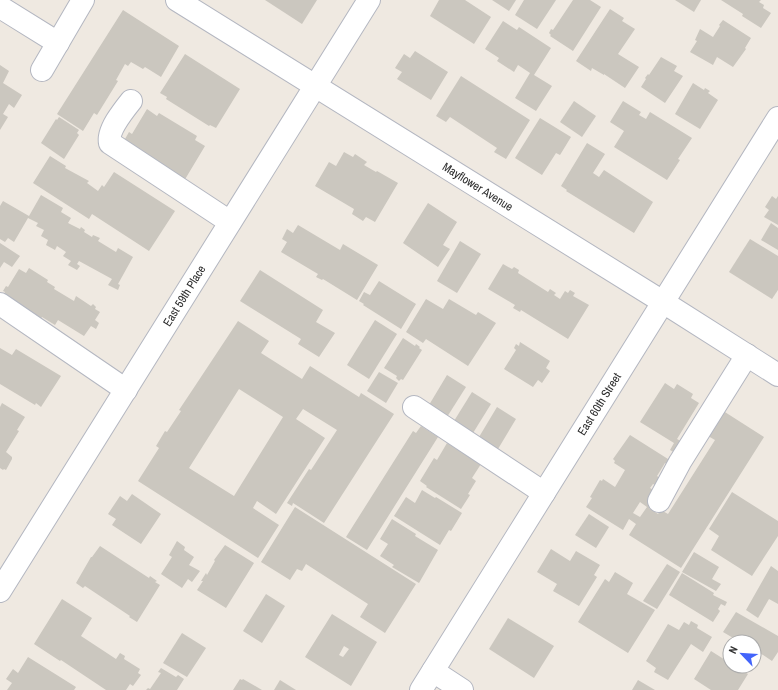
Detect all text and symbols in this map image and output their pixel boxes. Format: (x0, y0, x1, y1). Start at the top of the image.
street label: Mayflower Avenue (439, 159, 516, 215)
street label: East 59th Place (159, 262, 209, 329)
street label: East 60th Street (574, 370, 625, 438)
north arrow (722, 634, 762, 674)
text: N (725, 644, 741, 656)

